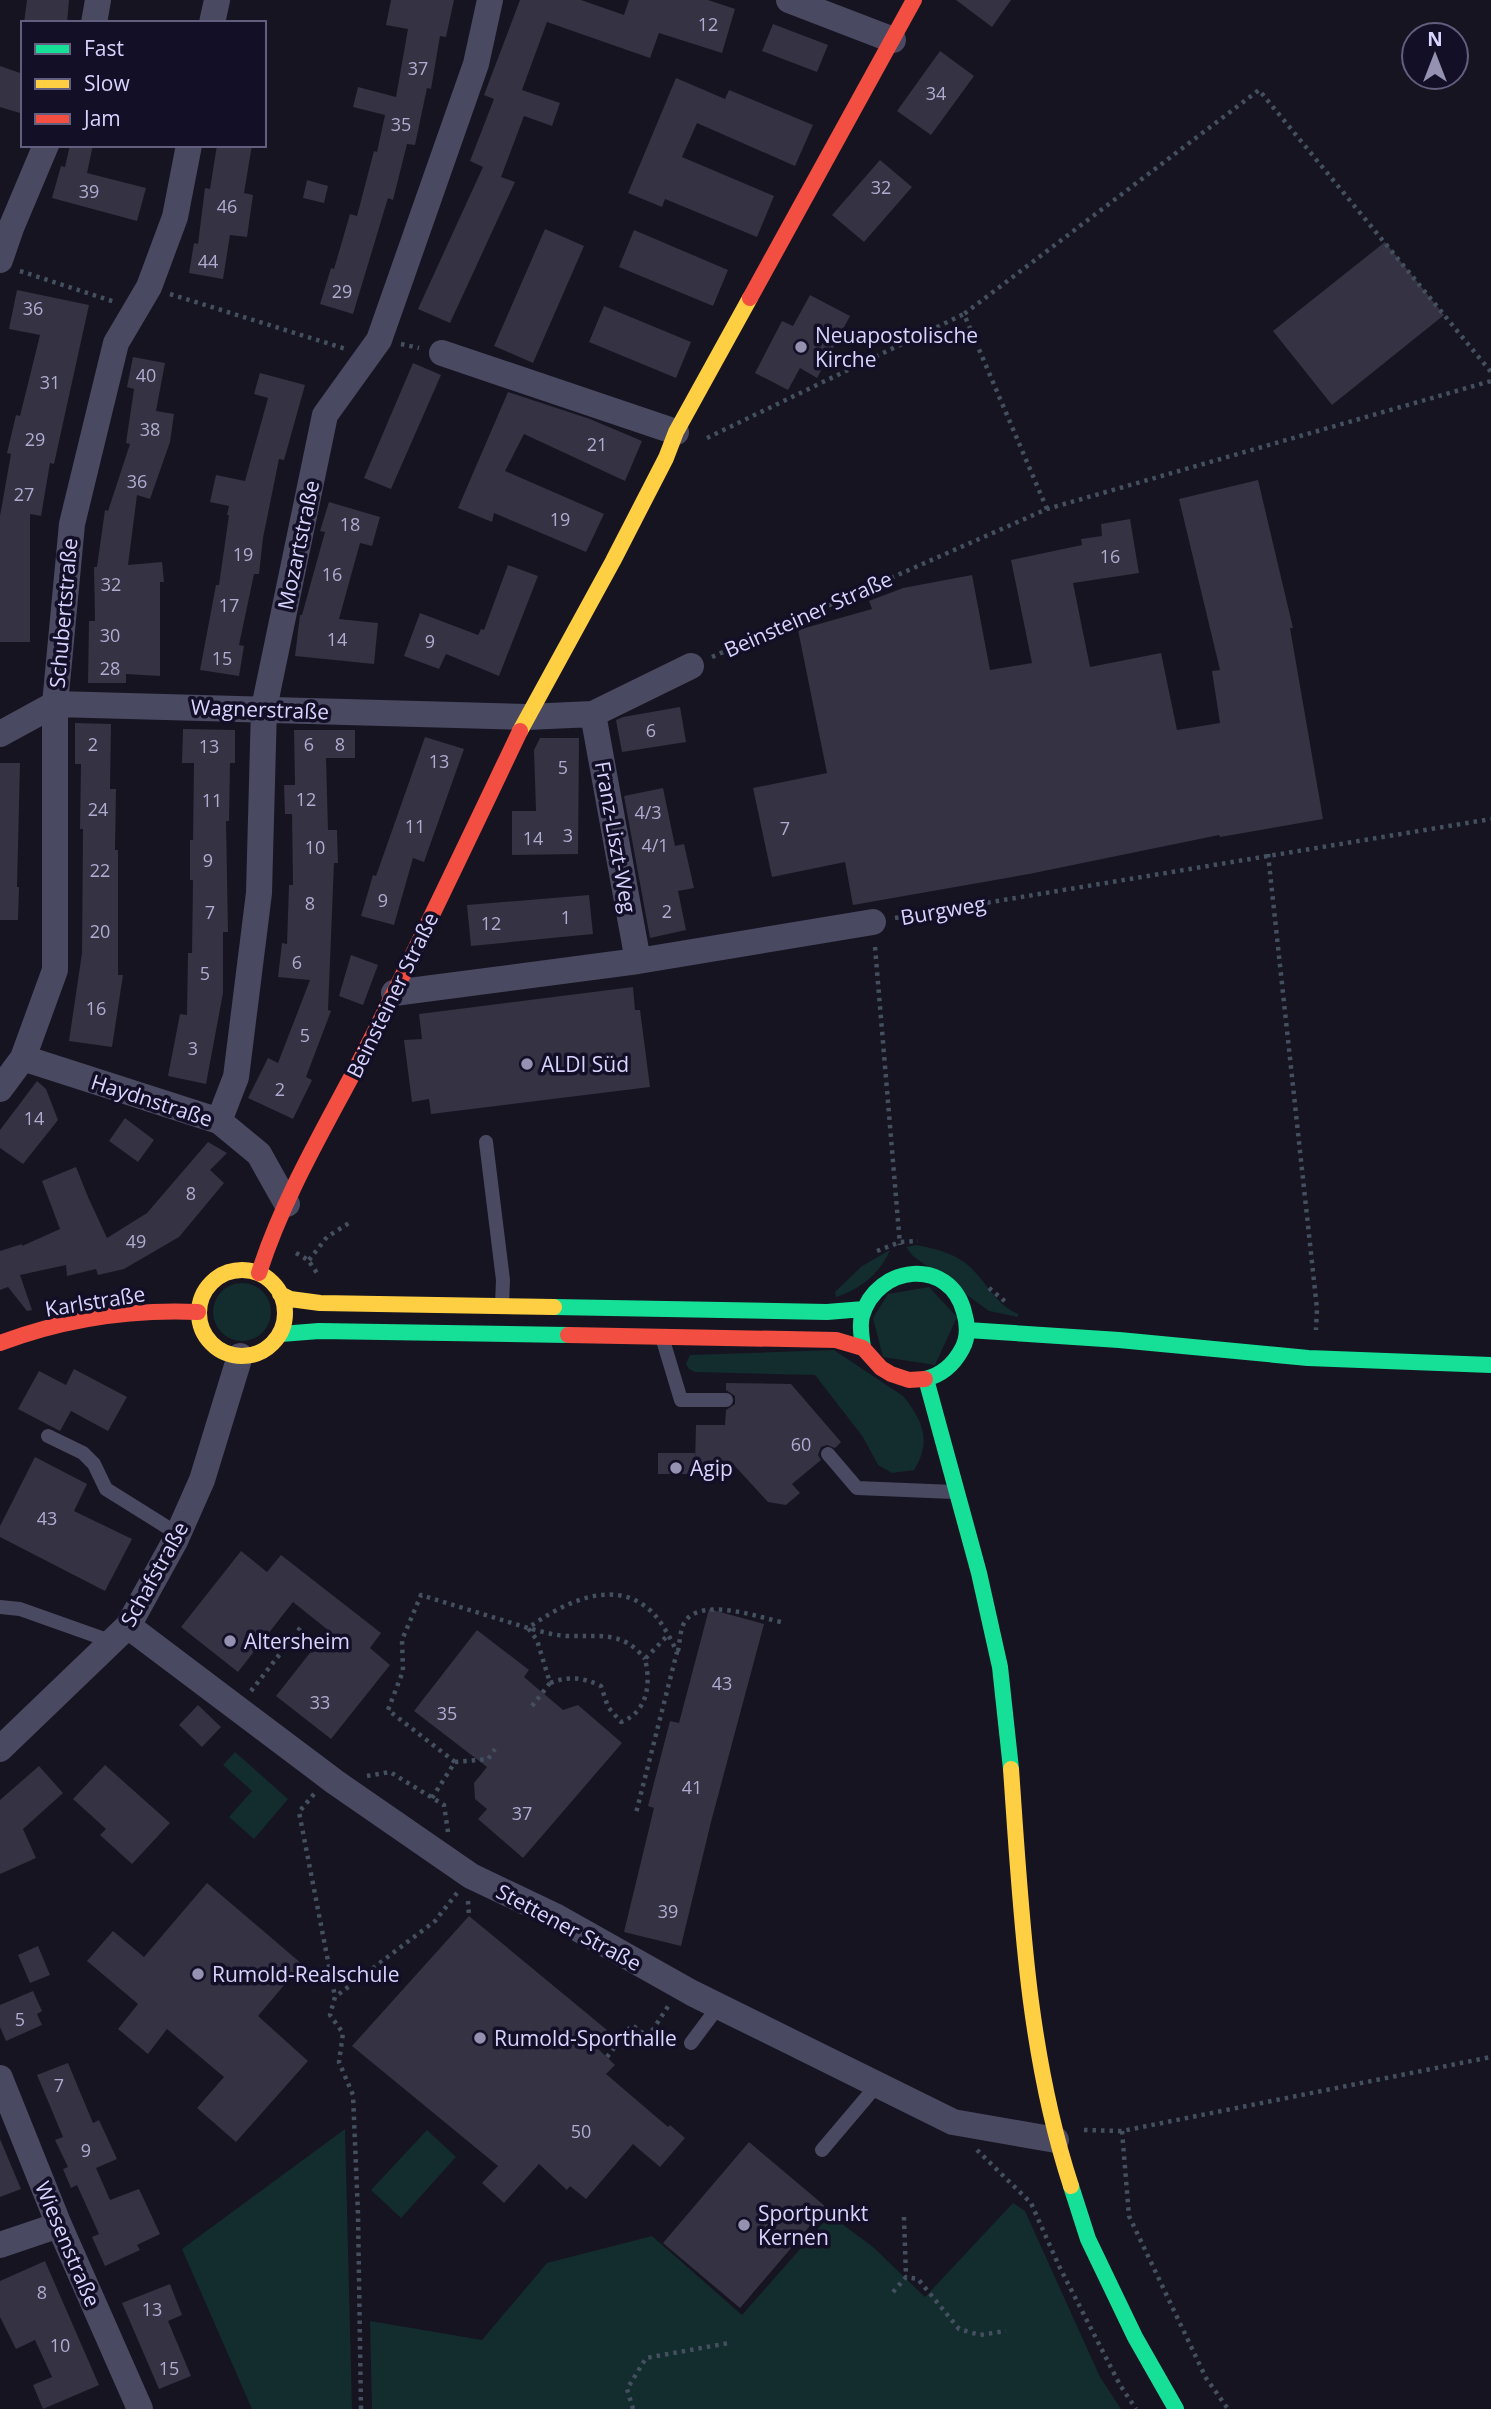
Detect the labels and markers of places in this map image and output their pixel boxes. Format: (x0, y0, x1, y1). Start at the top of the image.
place label: Neuapostolische Kirche (815, 321, 978, 373)
marker: Neuapostolische Kirche (793, 339, 809, 355)
place label: ALDI Süd (541, 1050, 629, 1078)
marker: ALDI Süd (519, 1056, 535, 1072)
place label: Agip (690, 1454, 733, 1482)
marker: Agip (668, 1460, 684, 1476)
place label: Altersheim (244, 1627, 350, 1655)
marker: Altersheim (222, 1633, 238, 1649)
place label: Rumold-Realschule (212, 1960, 399, 1988)
marker: Rumold-Realschule (190, 1966, 206, 1982)
place label: Rumold-Sporthalle (494, 2024, 677, 2052)
marker: Rumold-Sporthalle (472, 2030, 488, 2046)
place label: Sportpunkt Kernen (758, 2199, 868, 2251)
marker: Sportpunkt Kernen (736, 2217, 752, 2233)

